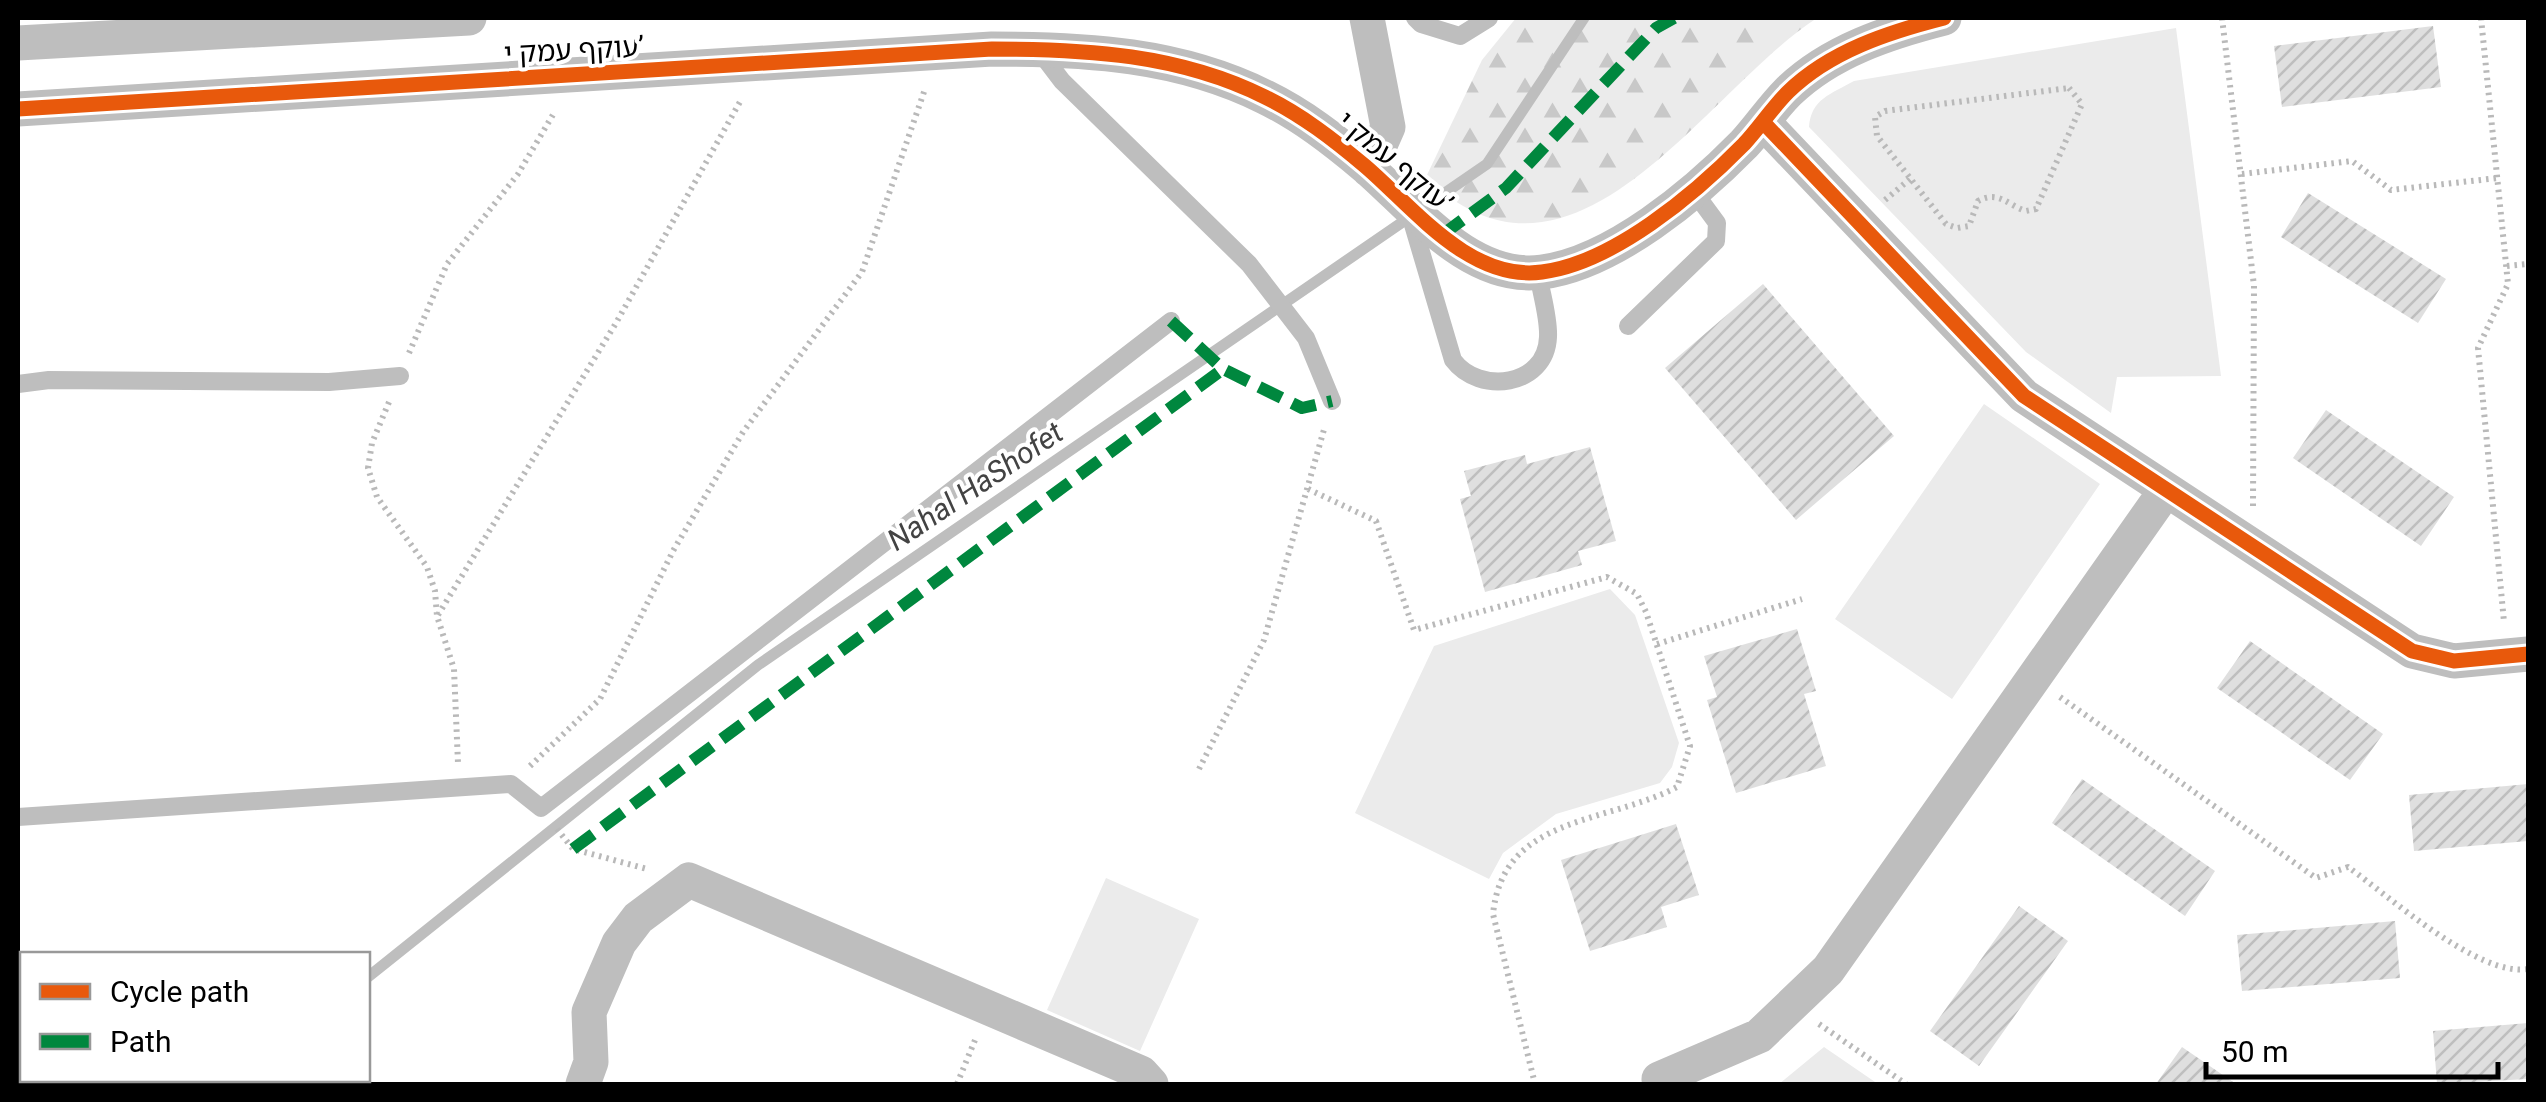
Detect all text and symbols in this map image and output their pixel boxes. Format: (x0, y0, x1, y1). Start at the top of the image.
street label: עוקף עמק י’ (503, 30, 645, 70)
street label: עוקף עמק י’ (1331, 104, 1459, 220)
water label: Nahal HaShofet (881, 414, 1070, 558)
legend (20, 952, 370, 1082)
text: Cycle path (110, 974, 249, 1009)
scale bar (2206, 1017, 2498, 1079)
text: Path (110, 1024, 171, 1059)
text: 50 m (2221, 1034, 2288, 1069)

